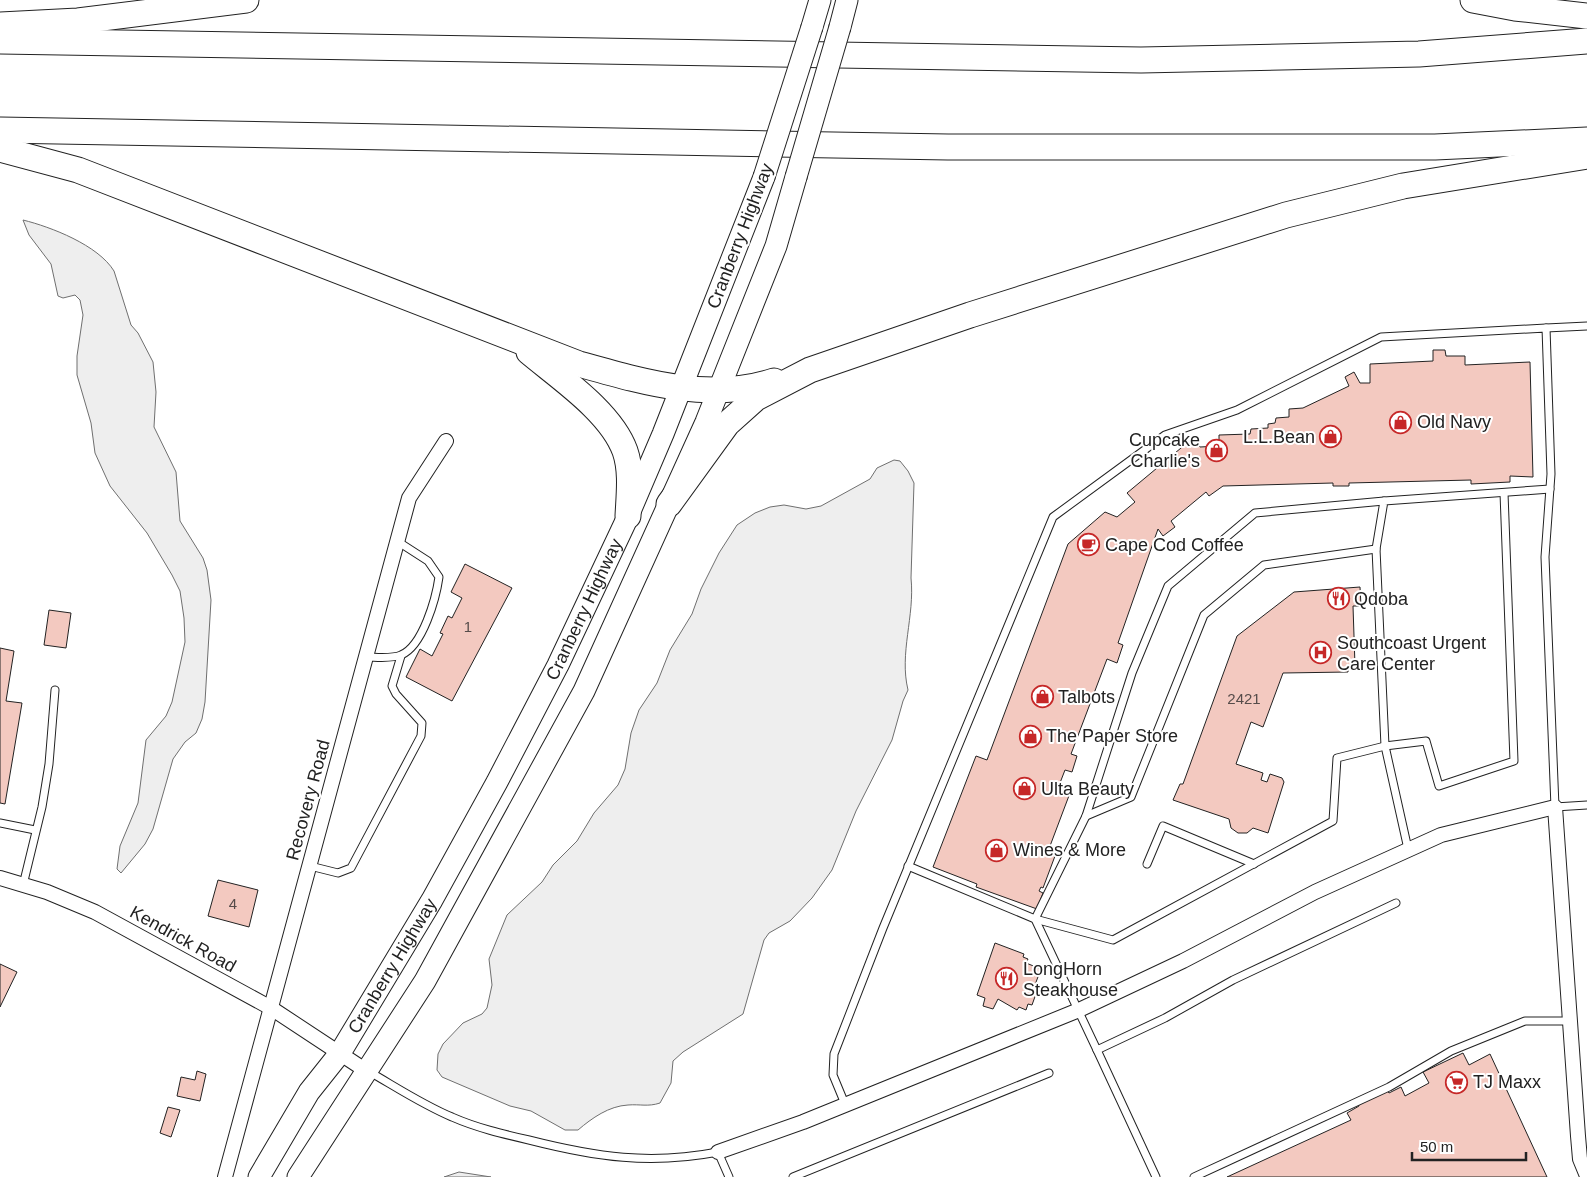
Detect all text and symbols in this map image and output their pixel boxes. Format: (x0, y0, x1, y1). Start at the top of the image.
street label: Cranberry Highway (703, 161, 777, 311)
shop icon: Old Navy (1389, 410, 1413, 434)
place label: Old Navy (1417, 412, 1491, 432)
shop icon: L.L.Bean (1319, 425, 1343, 449)
place label: L.L.Bean (1243, 427, 1315, 447)
place label: Cupcake Charlie's (1129, 430, 1200, 471)
shop icon: Cupcake Charlie's (1204, 438, 1228, 462)
cafe icon: Cape Cod Coffee (1077, 533, 1101, 557)
place label: Cape Cod Coffee (1105, 535, 1244, 555)
street label: Cranberry Highway (542, 536, 626, 684)
restaurant icon: Qdoba (1326, 587, 1350, 611)
place label: Qdoba (1354, 589, 1409, 609)
house number: 1 (464, 618, 472, 635)
place label: Southcoast Urgent Care Center (1337, 633, 1486, 674)
hospital icon: Southcoast Urgent Care Center (1309, 641, 1333, 665)
shop icon: Talbots (1030, 685, 1054, 709)
place label: Talbots (1058, 687, 1115, 707)
house number: 2421 (1227, 690, 1261, 707)
shop icon: The Paper Store (1018, 724, 1042, 748)
place label: The Paper Store (1046, 726, 1178, 746)
street label: Recovery Road (282, 737, 334, 863)
shop icon: Ulta Beauty (1013, 777, 1037, 801)
place label: Ulta Beauty (1041, 779, 1134, 799)
shop icon: Wines & More (985, 838, 1009, 862)
place label: Wines & More (1013, 840, 1126, 860)
house number: 4 (229, 895, 237, 912)
street label: Cranberry Highway (344, 895, 441, 1037)
street label: Kendrick Road (127, 902, 239, 976)
place label: LongHorn Steakhouse (1023, 959, 1118, 1000)
restaurant icon: LongHorn Steakhouse (995, 967, 1019, 991)
supermarket icon: TJ Maxx (1445, 1070, 1469, 1094)
place label: TJ Maxx (1473, 1072, 1541, 1092)
scale bar (1412, 1130, 1526, 1162)
text: 50 m (1420, 1138, 1453, 1155)

